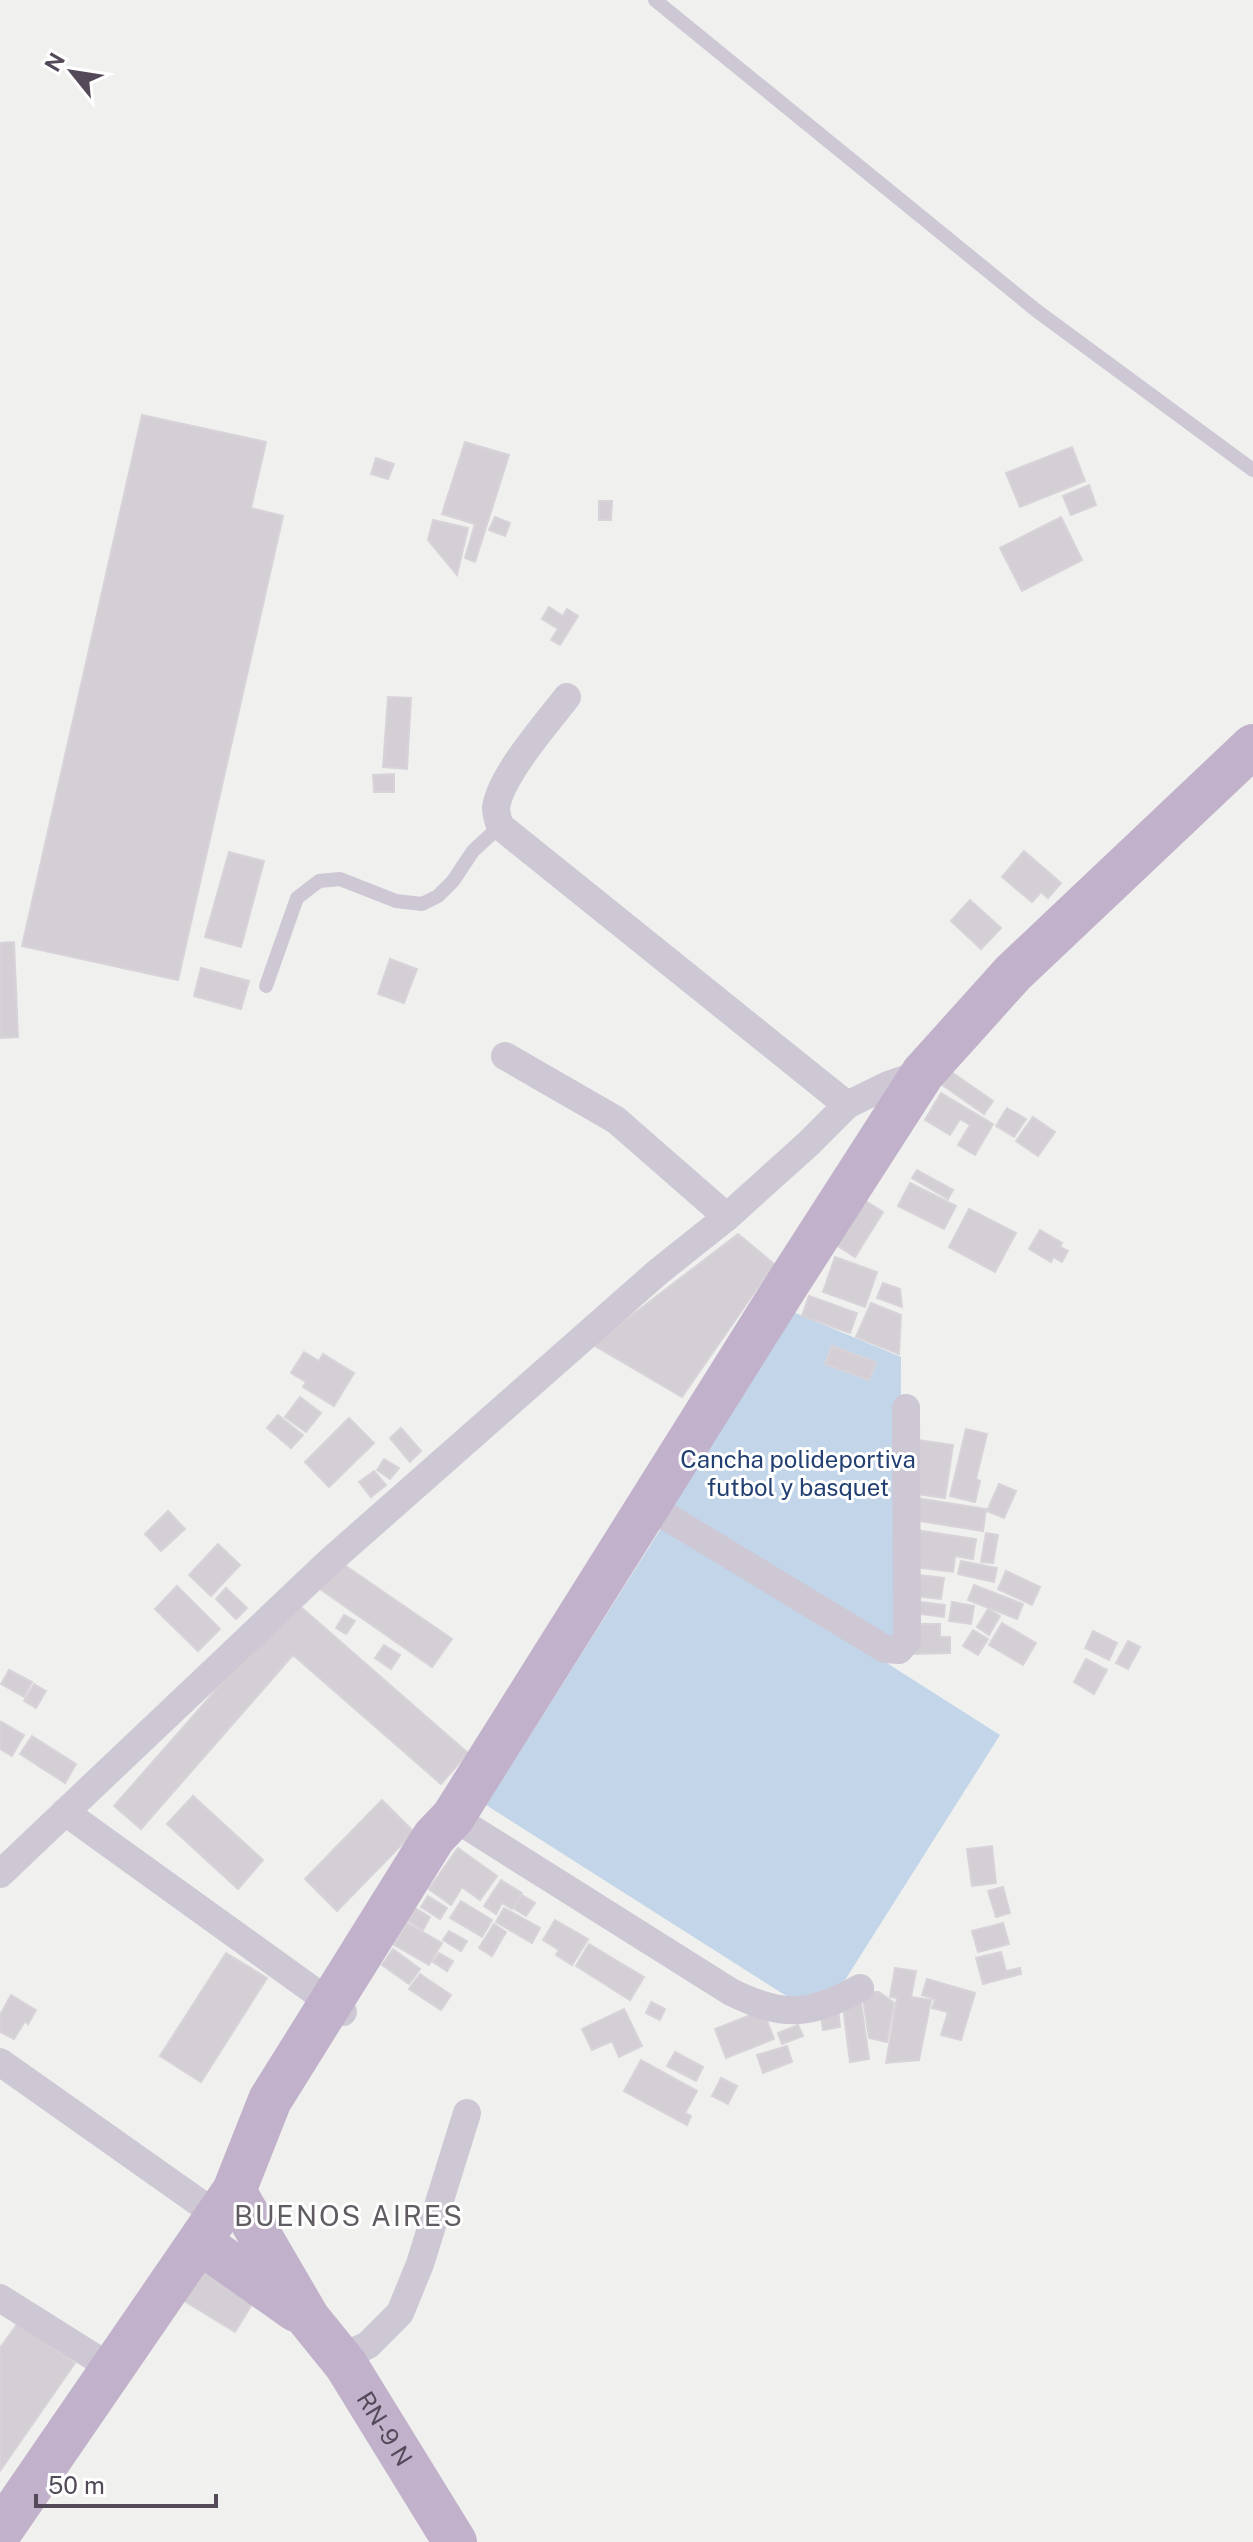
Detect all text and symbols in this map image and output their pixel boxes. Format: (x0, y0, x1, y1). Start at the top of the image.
north arrow (32, 32, 112, 112)
text: N (39, 48, 70, 76)
park label: Cancha polideportiva futbol y basquet (680, 1445, 916, 1501)
district label: BUENOS AIRES (234, 2199, 464, 2232)
street label: RN-9 N (352, 2386, 419, 2471)
scale bar (36, 2458, 216, 2508)
text: 50 m (48, 2471, 105, 2499)

